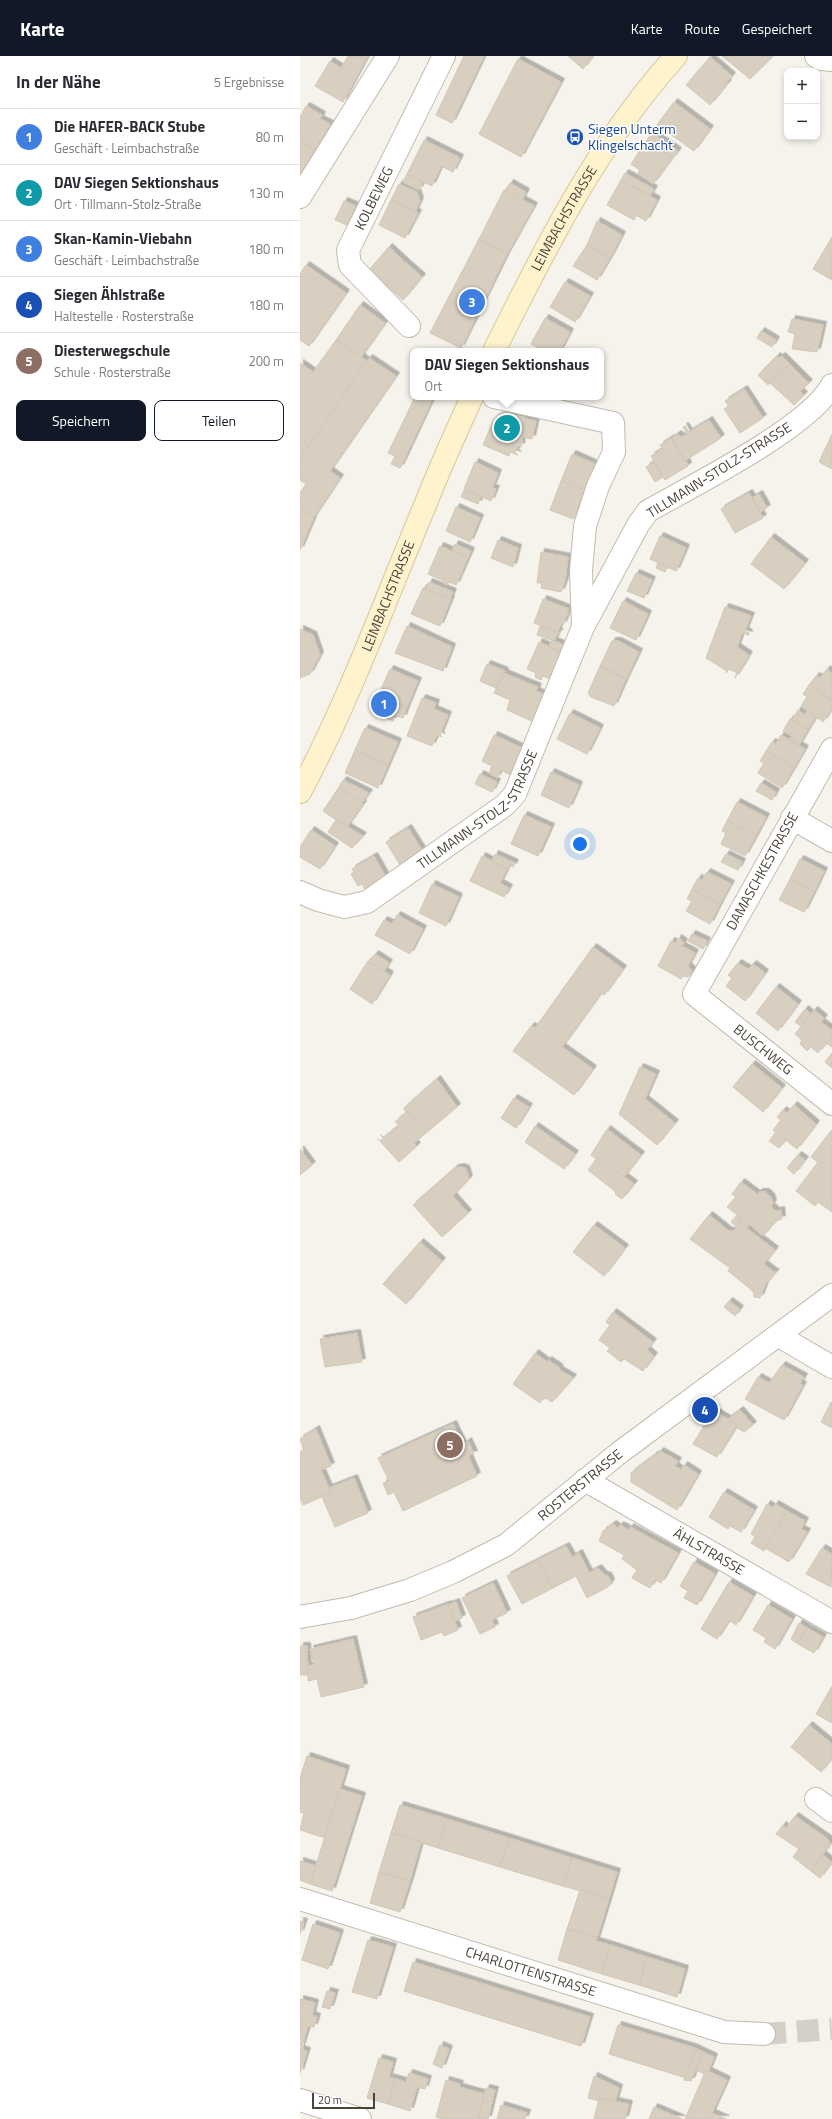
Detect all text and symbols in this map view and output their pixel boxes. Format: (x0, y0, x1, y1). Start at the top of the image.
text: Karte (20, 14, 65, 43)
text: Karte (631, 18, 663, 39)
text: Route (685, 18, 720, 39)
text: Gespeichert (742, 18, 812, 39)
map controls (784, 68, 820, 140)
button: + (784, 68, 820, 104)
text: In der Nähe (16, 69, 101, 95)
text: 5 Ergebnisse (214, 72, 284, 92)
button: − (784, 104, 820, 140)
text: Die HAFER-BACK Stube (54, 115, 205, 138)
place label: Siegen Unterm Klingelschacht (588, 118, 676, 155)
text: 1 (25, 127, 33, 147)
text: 80 m (256, 127, 284, 147)
bus stop icon: Siegen Unterm Klingelschacht (565, 127, 585, 147)
text: Geschäft · Leimbachstraße (54, 138, 199, 158)
street label: LEIMBACHSTRASSE (525, 161, 602, 274)
street label: KOLBEWEG (349, 162, 398, 233)
text: DAV Siegen Sektionshaus (54, 171, 219, 194)
text: 2 (25, 183, 33, 203)
text: 130 m (248, 183, 284, 203)
text: Ort · Tillmann-Stolz-Straße (54, 194, 201, 214)
text: Skan-Kamin-Viebahn (54, 227, 192, 250)
text: 3 (25, 239, 33, 259)
text: 180 m (248, 239, 284, 259)
text: Geschäft · Leimbachstraße (54, 250, 199, 270)
text: Siegen Ählstraße (54, 283, 165, 306)
pin: 3 (459, 287, 485, 317)
text: 4 (25, 295, 33, 315)
text: 180 m (248, 295, 284, 315)
text: Haltestelle · Rosterstraße (54, 306, 194, 326)
text: Diesterwegschule (54, 339, 170, 362)
popup (410, 348, 604, 400)
text: 5 (25, 351, 33, 371)
text: 200 m (248, 351, 284, 371)
text: DAV Siegen Sektionshaus (425, 353, 589, 376)
text: Schule · Rosterstraße (54, 362, 171, 382)
text: Ort (425, 376, 442, 396)
button: Speichern (16, 400, 146, 441)
button: Teilen (154, 400, 284, 441)
pin: 2 (494, 413, 520, 443)
street label: TILLMANN-STOLZ-STRASSE (642, 416, 795, 523)
street label: LEIMBACHSTRASSE (356, 537, 419, 654)
pin: 1 (371, 689, 397, 719)
street label: TILLMANN-STOLZ-STRASSE (412, 746, 542, 874)
street label: DAMASCHKESTRASSE (720, 808, 803, 934)
your location (570, 834, 590, 854)
street label: BUSCHWEG (729, 1019, 798, 1079)
pin: 4 (692, 1395, 718, 1425)
pin: 5 (437, 1430, 463, 1460)
street label: ROSTERSTRASSE (533, 1443, 627, 1525)
street label: ÄHLSTRASSE (670, 1522, 749, 1580)
street label: CHARLOTTENSTRASSE (463, 1941, 599, 2001)
scale bar (312, 2091, 375, 2110)
text: 20 m (318, 2092, 342, 2108)

